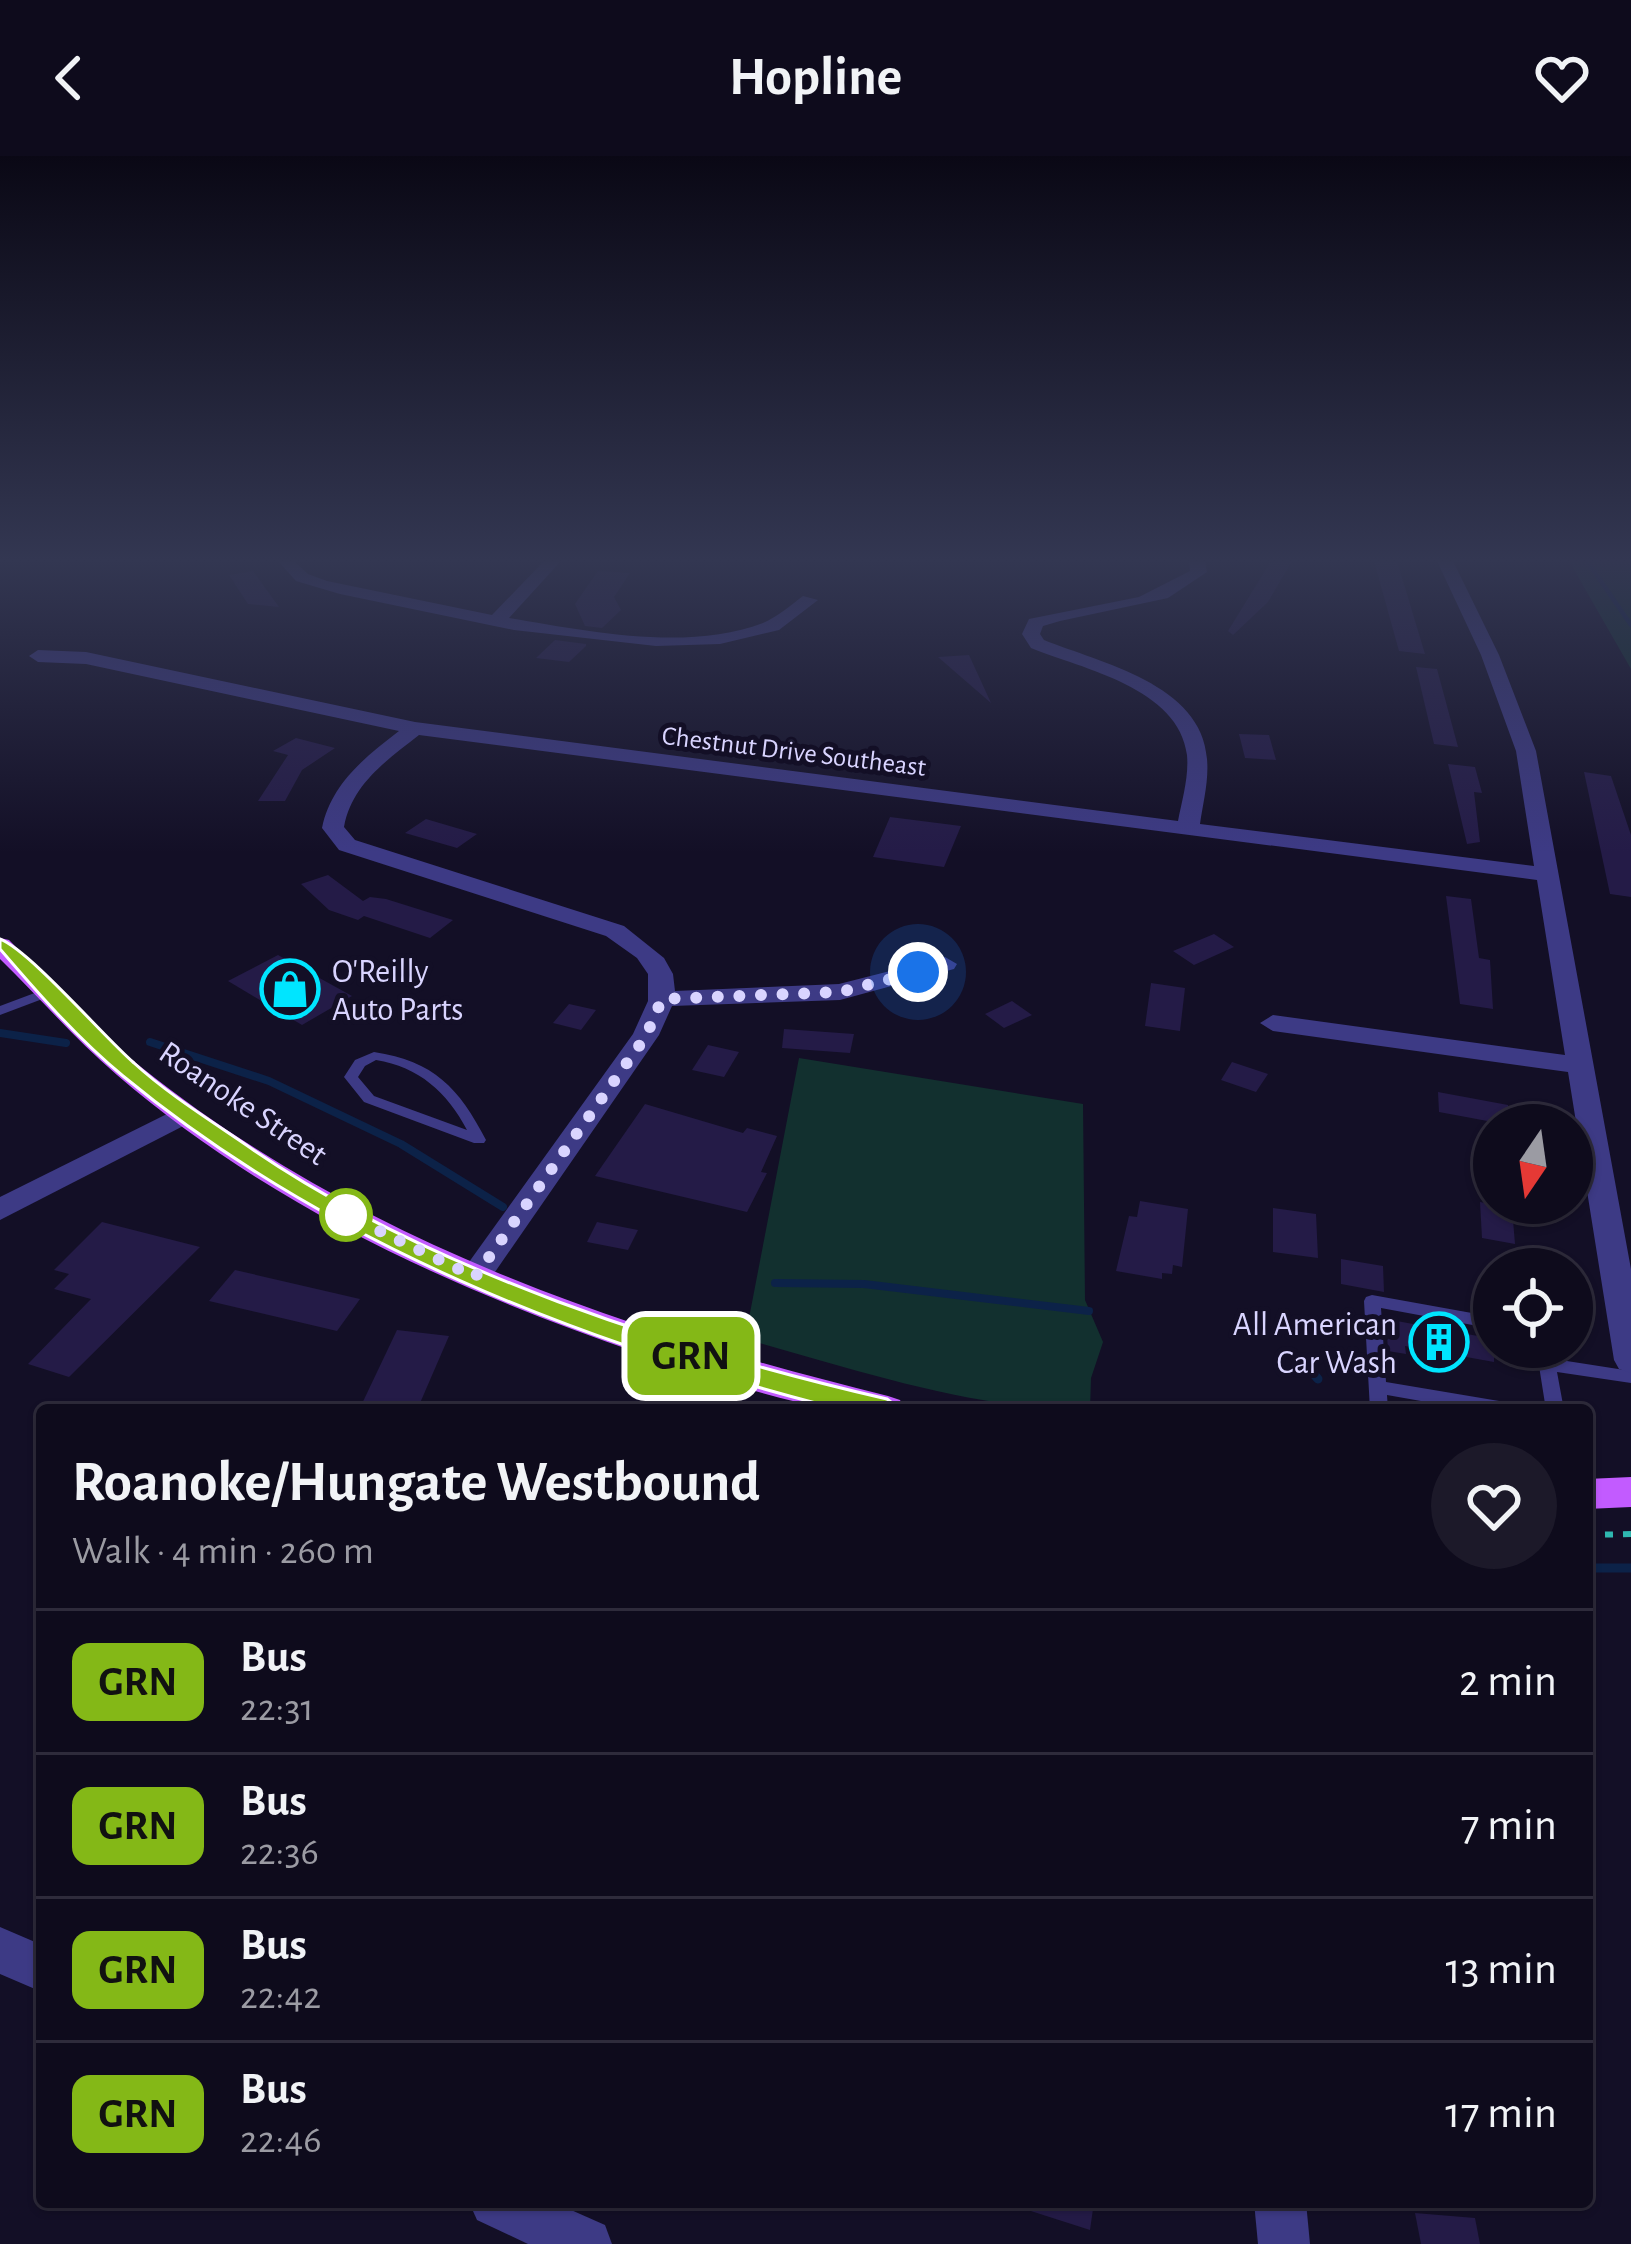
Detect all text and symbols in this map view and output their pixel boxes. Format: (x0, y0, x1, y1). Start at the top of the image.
icon: back (36, 45, 102, 111)
icon: heart (1529, 45, 1595, 111)
text: Hopline (729, 51, 902, 105)
street label: Chestnut Drive Southeast (660, 722, 928, 781)
your location (888, 942, 948, 1002)
place label: O'Reilly Auto Parts (332, 956, 464, 1027)
shop icon: O'Reilly Auto Parts (259, 958, 321, 1020)
street label: Roanoke Street (153, 1036, 333, 1172)
north arrow (1473, 1104, 1593, 1224)
map controls (1473, 1104, 1593, 1368)
unlabelled marker (321, 1190, 371, 1240)
button: locate (1473, 1248, 1593, 1368)
place label: All American Car Wash (1233, 1309, 1397, 1380)
building icon: All American Car Wash (1408, 1311, 1470, 1373)
line badge: GRN (622, 1317, 760, 1395)
text: GRN (651, 1335, 731, 1377)
button: heart (1431, 1443, 1557, 1569)
text: Roanoke/Hungate Westbound (72, 1454, 760, 1511)
text: Walk · 4 min · 260 m (72, 1532, 374, 1571)
text: Bus (240, 1635, 307, 1680)
text: 2 min (1459, 1659, 1557, 1704)
text: GRN (98, 1661, 178, 1703)
text: 22:31 (240, 1689, 314, 1728)
text: Bus (240, 1779, 307, 1824)
text: 7 min (1461, 1803, 1557, 1848)
text: GRN (98, 1805, 178, 1847)
text: 22:36 (240, 1833, 319, 1872)
text: Bus (240, 1923, 307, 1968)
text: 13 min (1445, 1947, 1557, 1992)
text: GRN (98, 1949, 178, 1991)
text: 22:42 (240, 1977, 321, 2016)
text: Bus (240, 2067, 307, 2112)
text: 17 min (1445, 2091, 1557, 2136)
text: GRN (98, 2093, 178, 2135)
text: 22:46 (240, 2121, 322, 2160)

